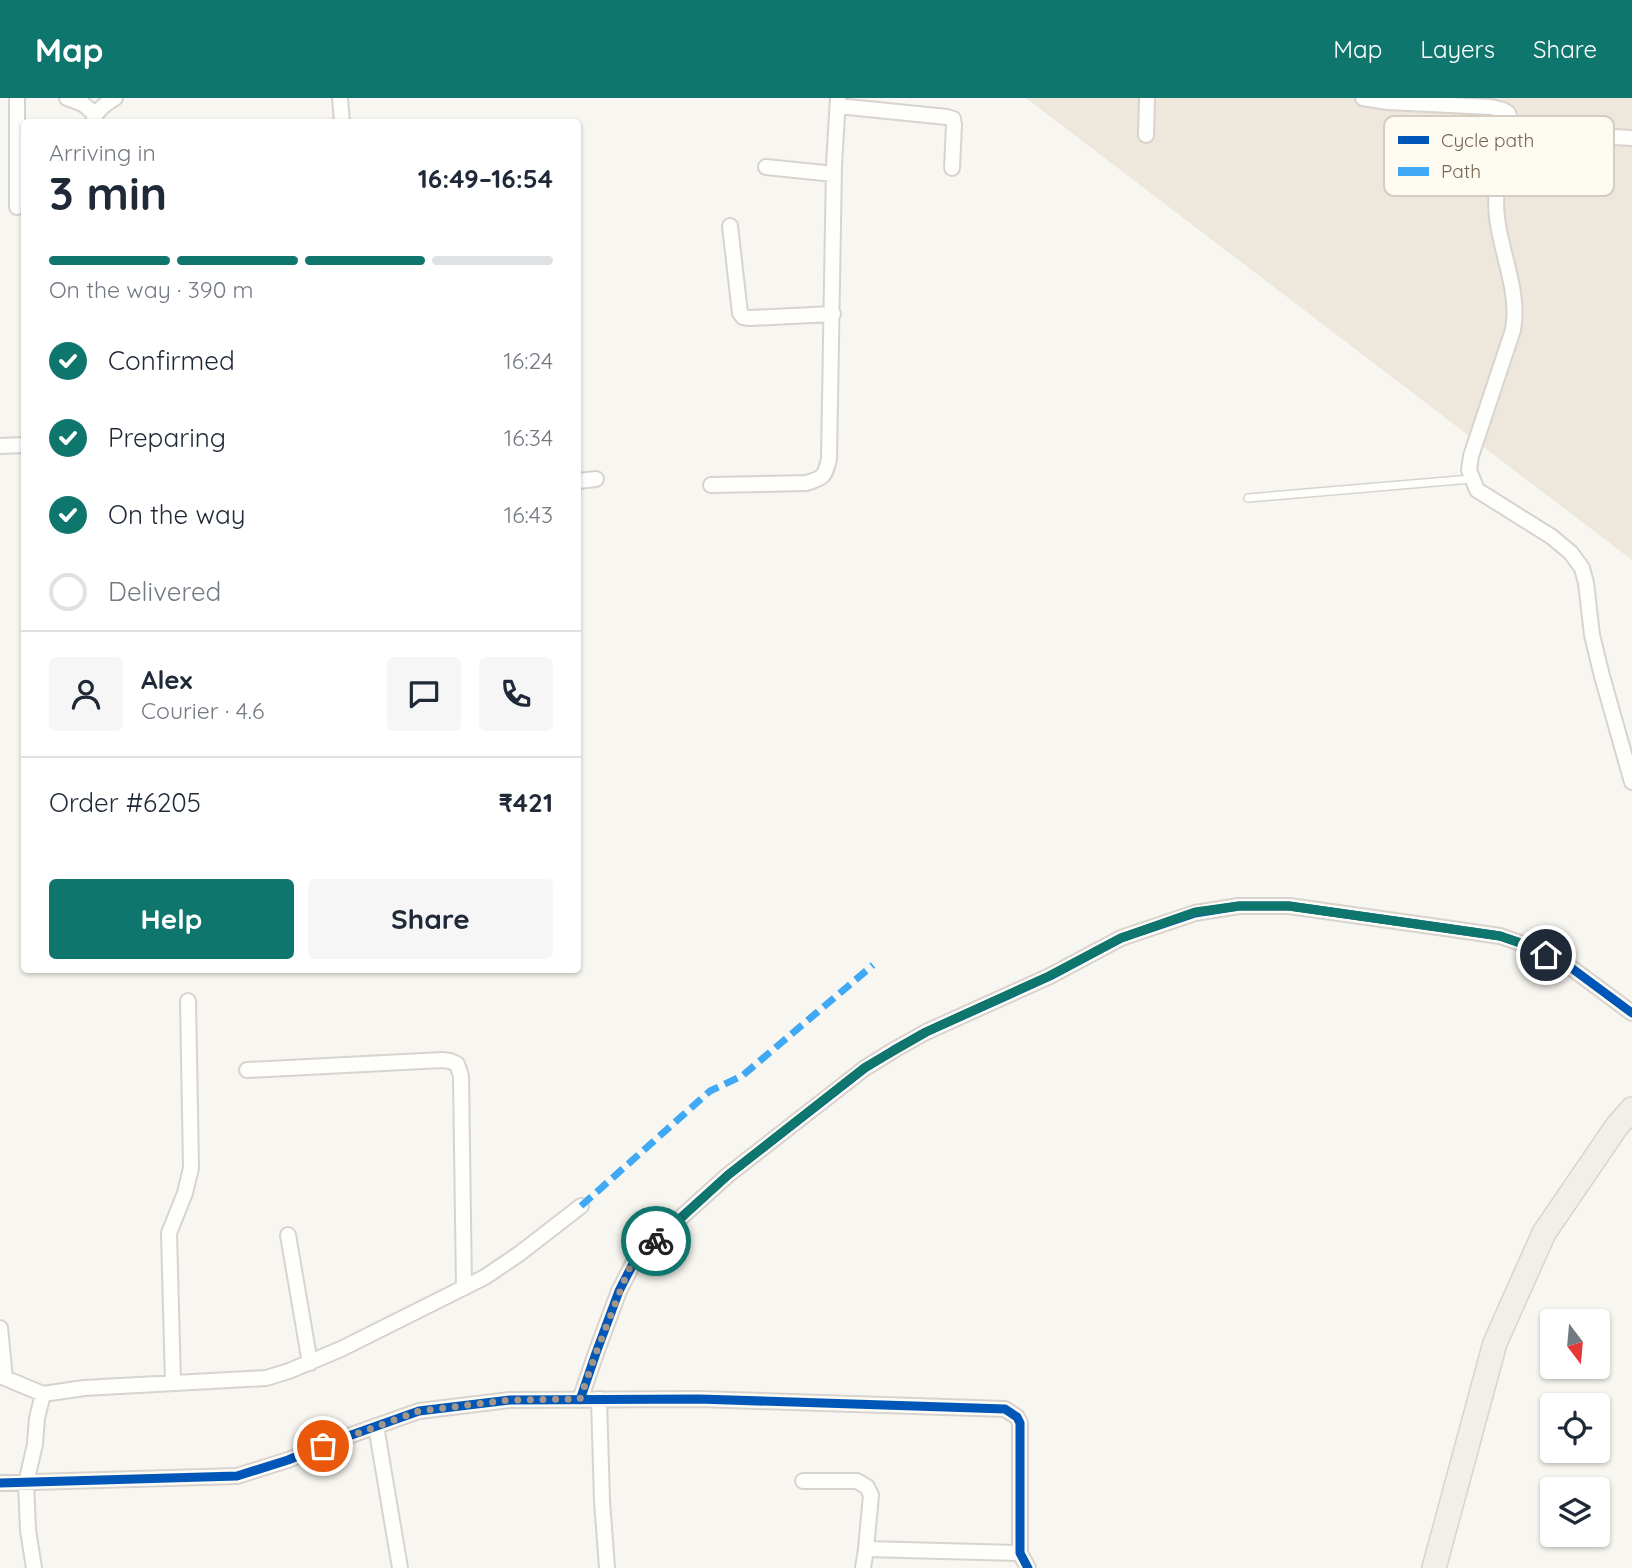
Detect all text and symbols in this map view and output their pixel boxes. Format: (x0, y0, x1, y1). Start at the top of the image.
text: Map (35, 29, 103, 70)
text: Map (1333, 34, 1382, 64)
text: Layers (1420, 34, 1495, 64)
text: Share (1533, 34, 1597, 64)
legend (1384, 116, 1614, 196)
text: Cycle path (1441, 128, 1534, 152)
text: Arriving in (49, 138, 156, 167)
text: Path (1441, 159, 1481, 183)
text: 16:49–16:54 (418, 162, 553, 195)
text: 3 min (49, 164, 167, 222)
text: On the way · 390 m (49, 275, 254, 304)
icon: check (49, 342, 87, 380)
text: Confirmed (108, 344, 235, 377)
text: 16:24 (503, 346, 553, 375)
icon: check (49, 419, 87, 457)
text: Preparing (108, 421, 226, 454)
text: 16:34 (504, 423, 553, 452)
icon: check (49, 496, 87, 534)
text: On the way (108, 498, 246, 531)
text: 16:43 (504, 500, 553, 529)
text: Delivered (108, 575, 221, 608)
button: person (49, 657, 123, 731)
button: chat (387, 657, 461, 731)
button: phone (479, 657, 553, 731)
text: Alex (141, 663, 192, 696)
text: Courier · 4.6 (141, 696, 264, 725)
text: Order #6205 (49, 786, 201, 819)
text: ₹421 (498, 786, 553, 819)
button: Help (49, 879, 294, 959)
button: Share (308, 879, 553, 959)
pin (1516, 925, 1576, 985)
icon: home (1527, 936, 1565, 974)
courier (621, 1206, 691, 1276)
icon: bike (637, 1222, 675, 1260)
north arrow (1540, 1309, 1610, 1379)
map controls (1540, 1309, 1610, 1547)
button: locate (1540, 1393, 1610, 1463)
pin (293, 1416, 353, 1476)
icon: bag (304, 1427, 342, 1465)
button: layers (1540, 1477, 1610, 1547)

